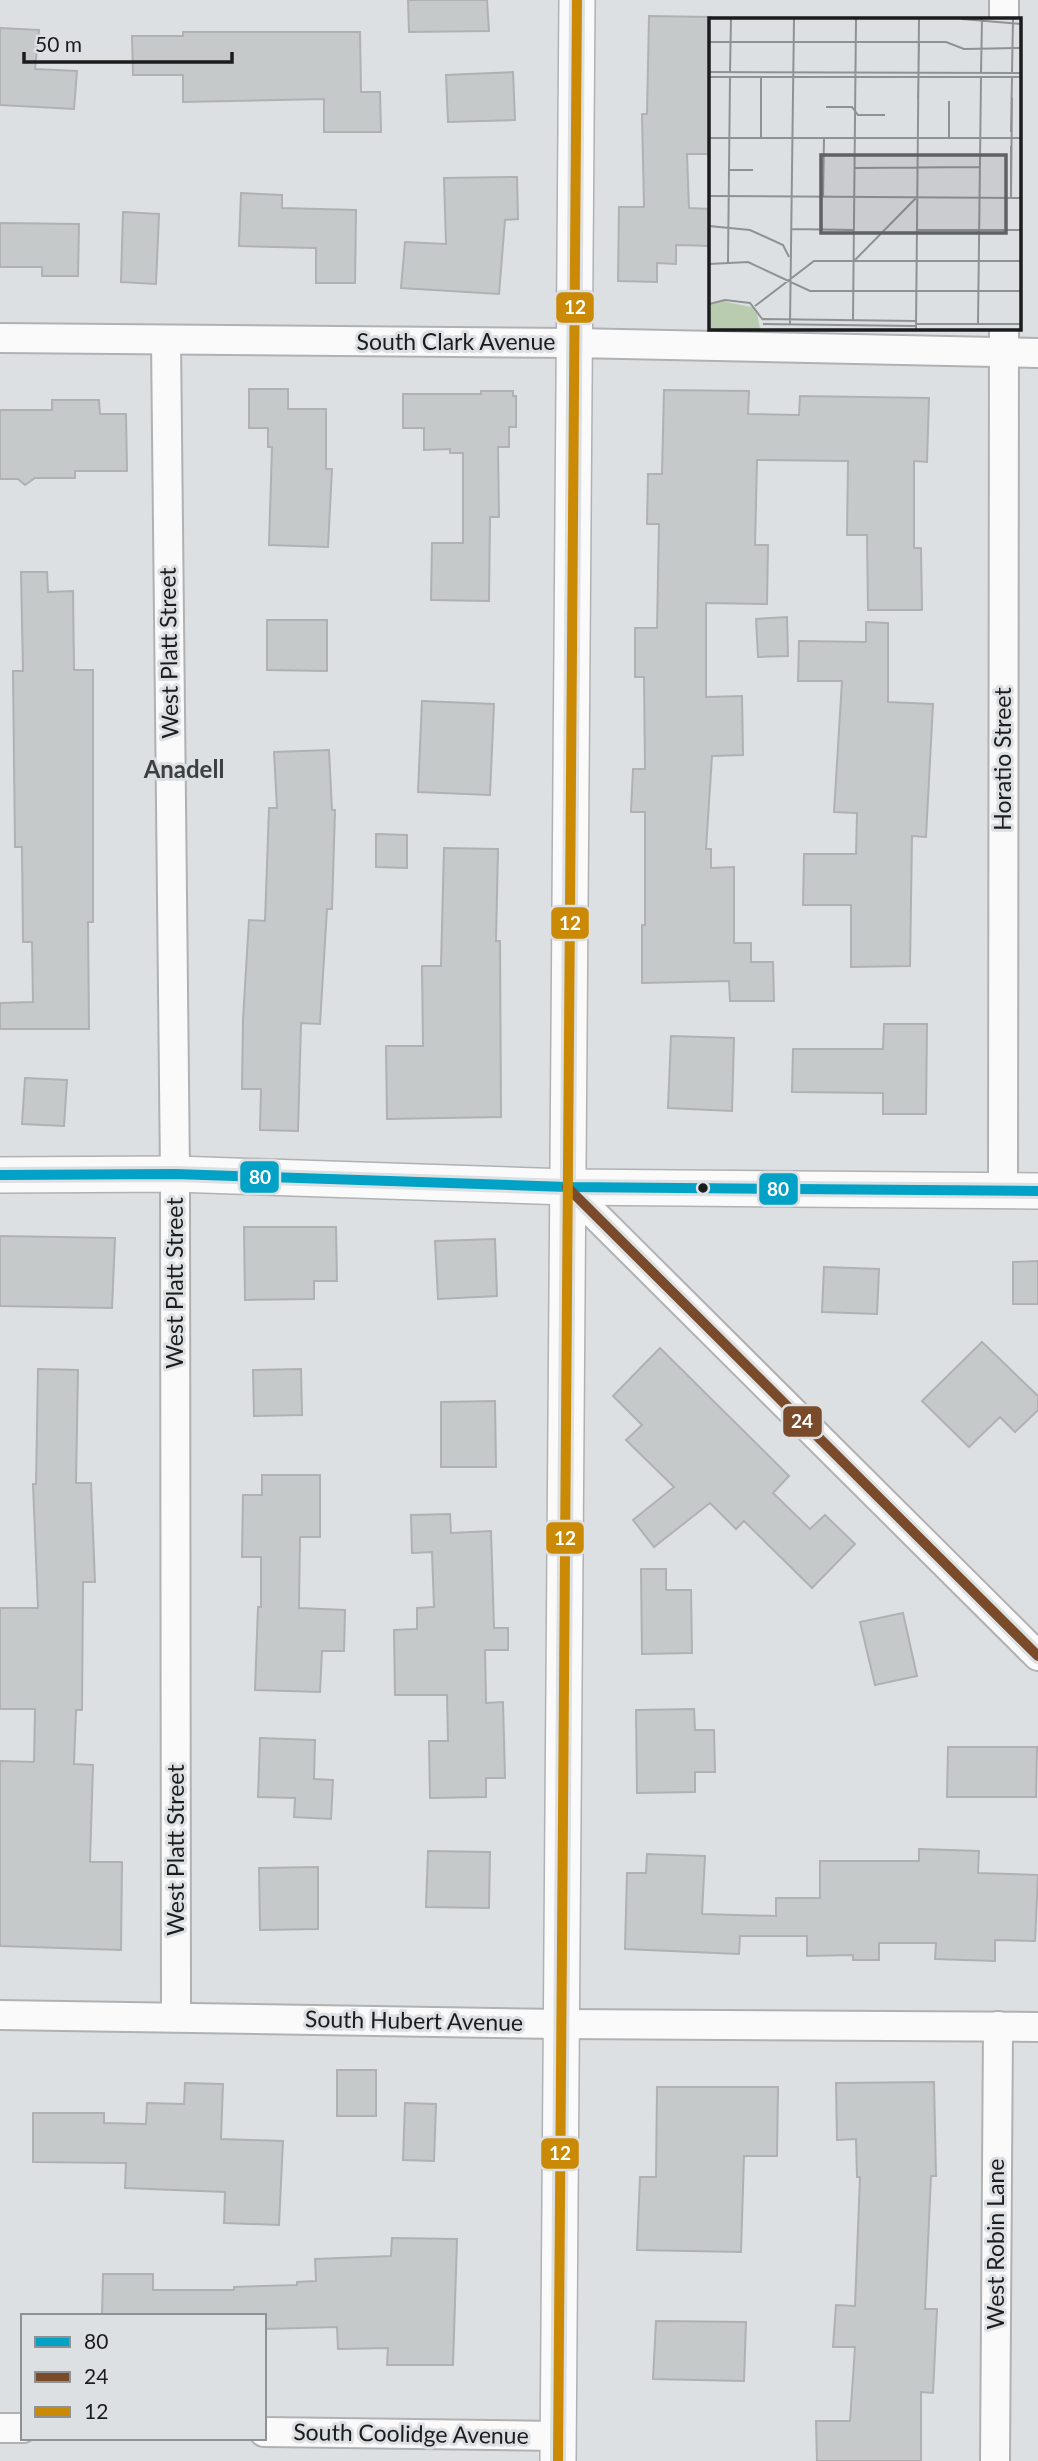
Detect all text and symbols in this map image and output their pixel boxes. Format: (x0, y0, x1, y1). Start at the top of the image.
inset map (709, 18, 1020, 329)
scale bar (24, 21, 233, 65)
text: 50 m (35, 31, 82, 56)
line badge: 12 (555, 291, 595, 324)
text: 12 (564, 295, 586, 318)
street label: South Clark Avenue (357, 327, 555, 355)
street label: West Platt Street (152, 566, 183, 739)
street label: Horatio Street (988, 687, 1016, 831)
district label: Anadell (143, 754, 224, 783)
line badge: 12 (550, 906, 590, 940)
text: 12 (559, 911, 581, 934)
line badge: 80 (239, 1160, 280, 1194)
text: 80 (249, 1165, 271, 1188)
line badge: 80 (758, 1172, 799, 1206)
text: 80 (767, 1177, 789, 1200)
unlabelled marker (696, 1181, 710, 1195)
street label: West Platt Street (160, 1197, 188, 1369)
line badge: 24 (782, 1405, 823, 1438)
text: 24 (791, 1409, 813, 1432)
line badge: 12 (545, 1521, 585, 1555)
text: 12 (554, 1526, 576, 1549)
street label: West Platt Street (161, 1764, 189, 1936)
street label: South Hubert Avenue (305, 2004, 523, 2036)
line badge: 12 (540, 2137, 580, 2170)
text: 12 (549, 2141, 571, 2164)
street label: West Robin Lane (981, 2159, 1009, 2329)
legend (21, 2314, 266, 2440)
text: 80 (84, 2328, 108, 2353)
text: 24 (84, 2363, 108, 2388)
text: 12 (84, 2398, 108, 2423)
street label: South Coolidge Avenue (293, 2417, 529, 2449)

